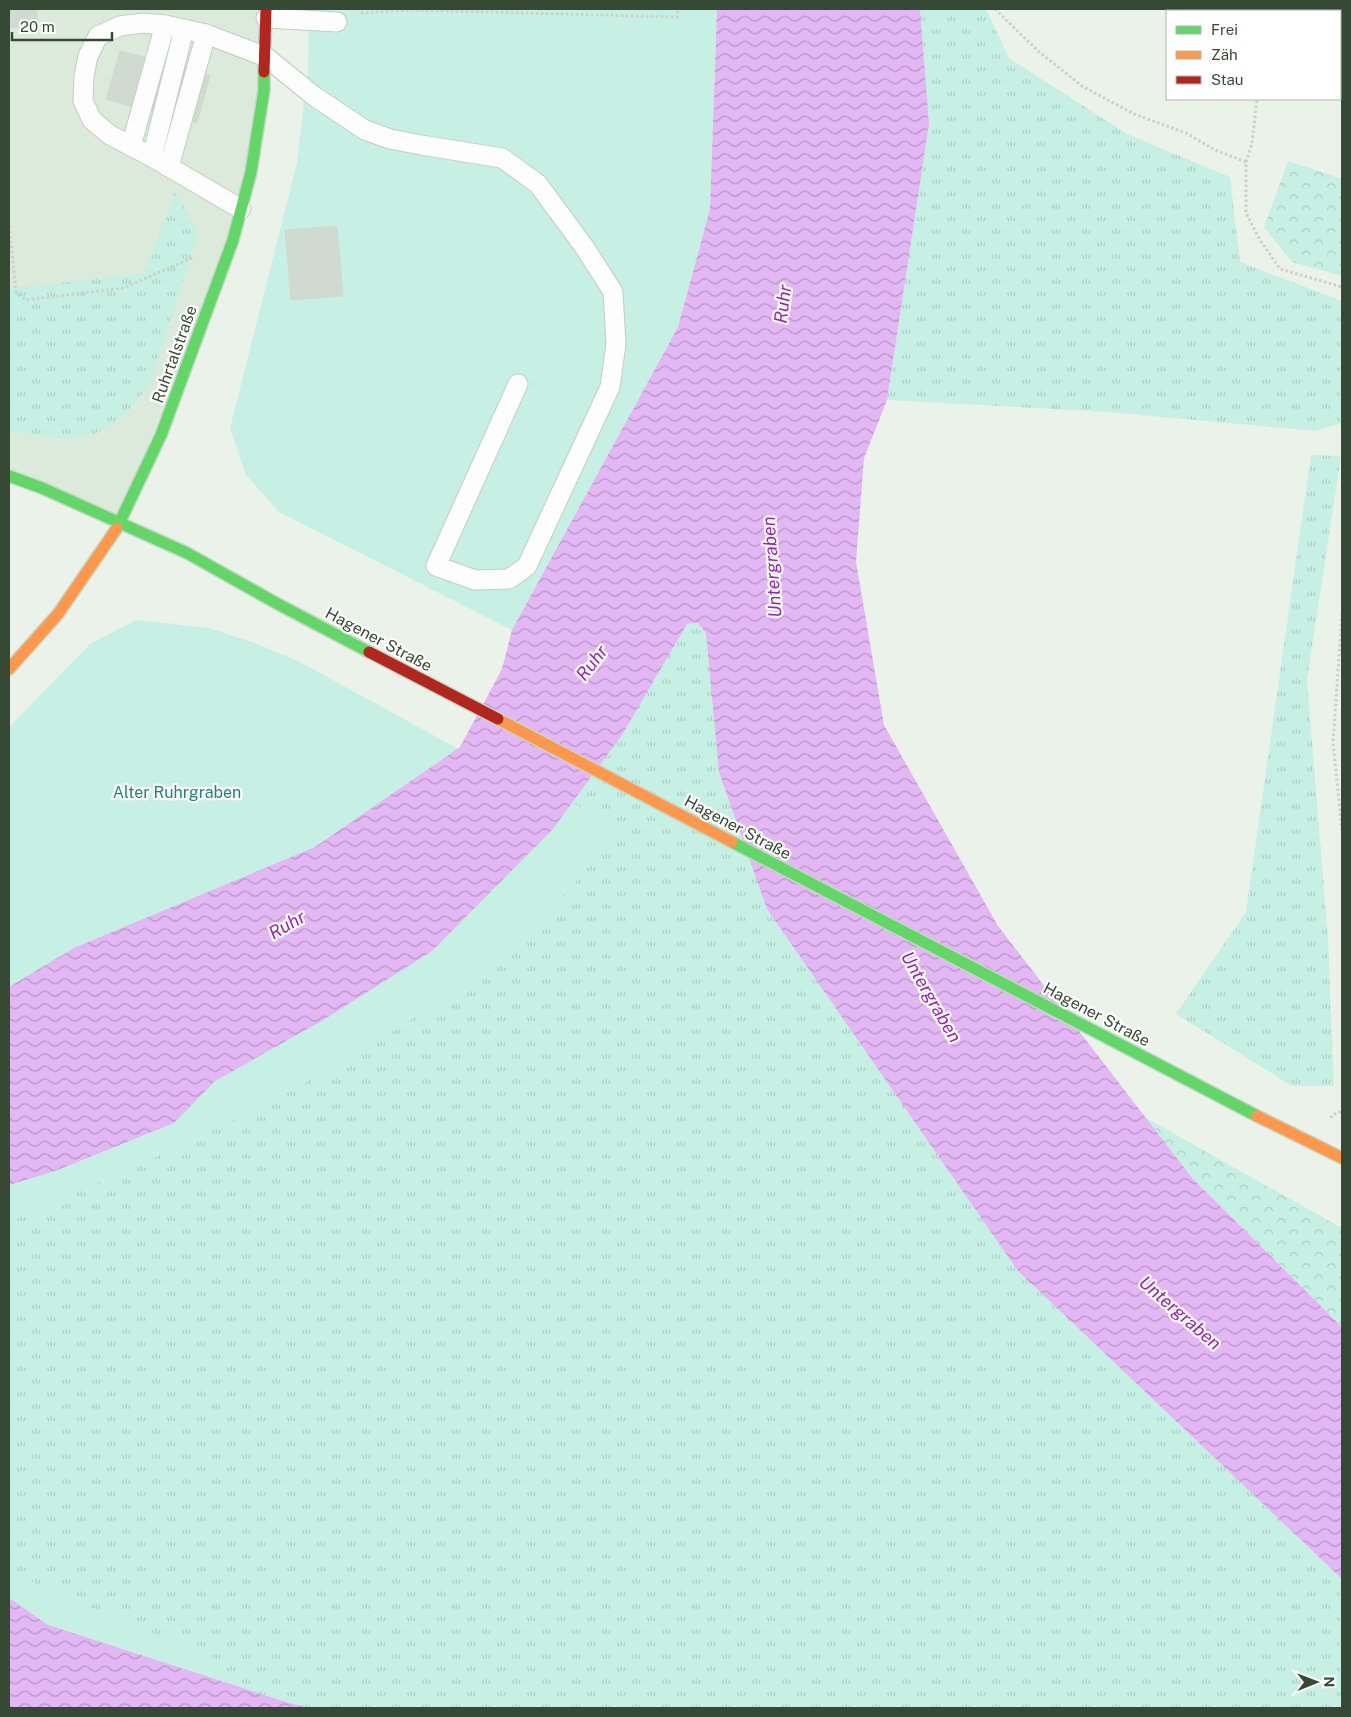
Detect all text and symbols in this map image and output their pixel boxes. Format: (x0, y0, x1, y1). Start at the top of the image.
scale bar (12, 10, 112, 42)
legend (1166, 10, 1341, 100)
text: 20 m (20, 18, 55, 35)
text: Frei (1211, 21, 1238, 38)
text: Zäh (1211, 46, 1238, 63)
text: Stau (1211, 71, 1244, 88)
water label: Ruhr (770, 283, 795, 324)
street label: Ruhrtalstraße (148, 303, 201, 406)
water label: Untergraben (757, 516, 786, 618)
street label: Hagener Straße (322, 603, 435, 676)
water label: Ruhr (571, 641, 612, 684)
park label: Alter Ruhrgraben (113, 783, 241, 802)
street label: Hagener Straße (681, 791, 794, 864)
water label: Ruhr (265, 906, 309, 943)
water label: Untergraben (897, 947, 966, 1046)
street label: Hagener Straße (1040, 978, 1153, 1051)
water label: Untergraben (1135, 1271, 1226, 1354)
north arrow (1291, 1657, 1341, 1707)
text: N (1321, 1676, 1337, 1687)

